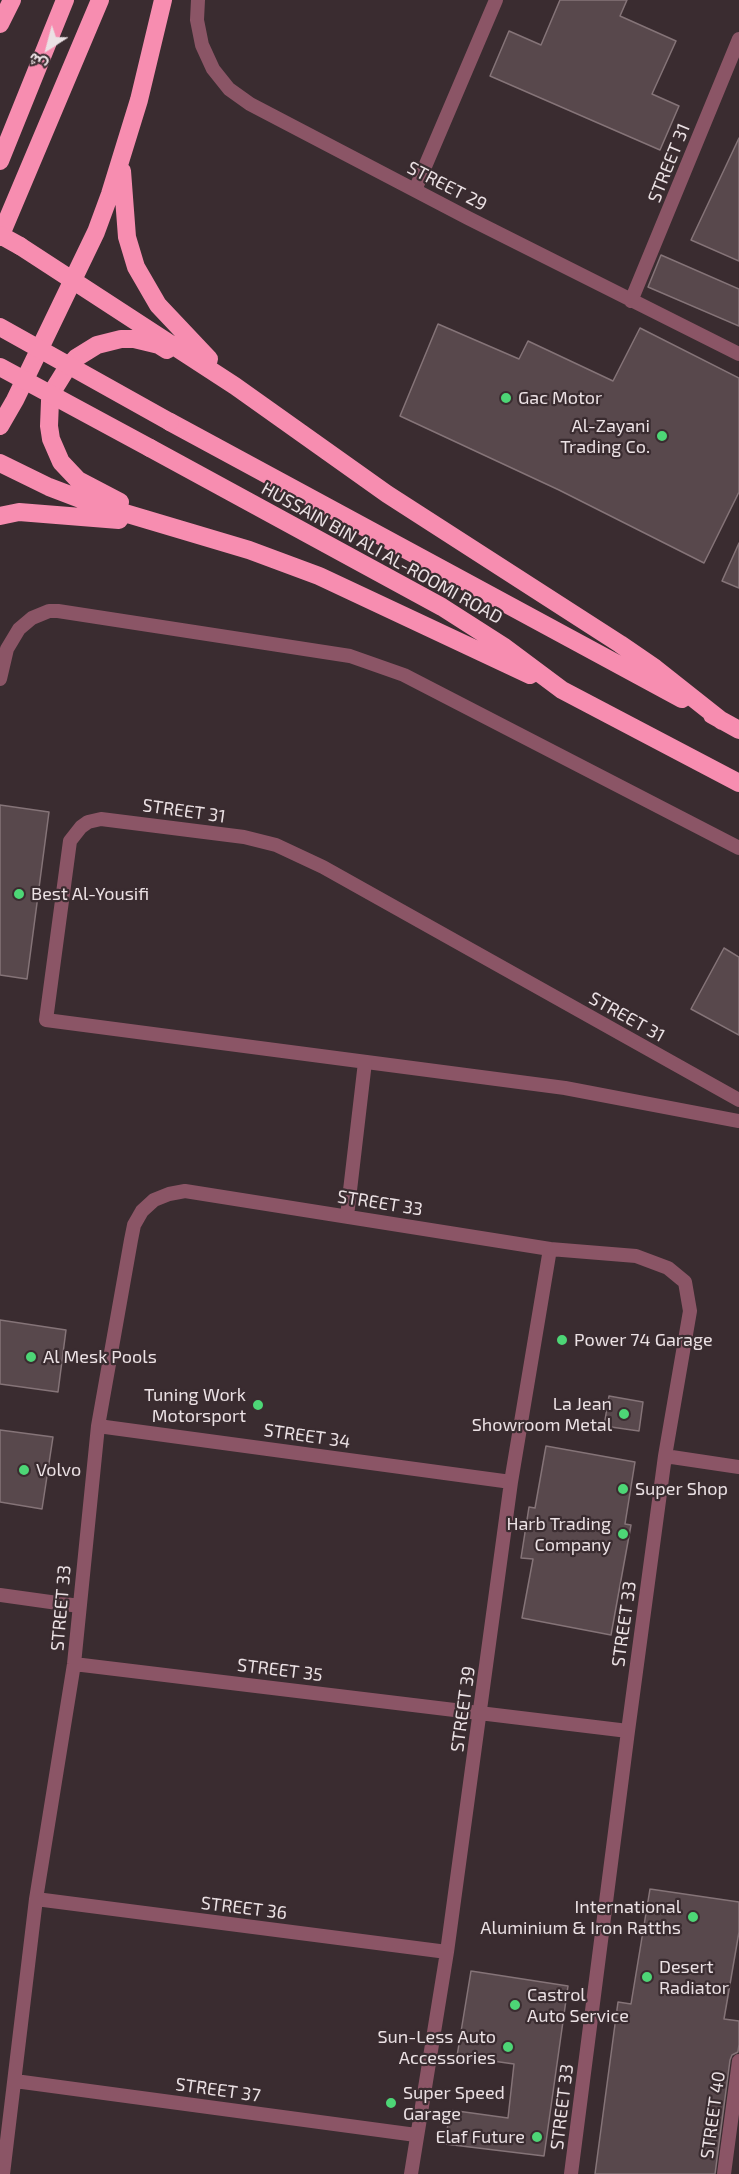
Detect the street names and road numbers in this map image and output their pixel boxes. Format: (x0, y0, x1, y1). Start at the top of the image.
street label: STREET 31 (643, 120, 695, 206)
street label: STREET 29 (403, 157, 491, 215)
street label: HUSSAIN BIN ALI AL-ROOMI ROAD (258, 478, 506, 628)
street label: STREET 31 (141, 794, 227, 828)
street label: STREET 31 (585, 987, 669, 1047)
street label: STREET 33 (336, 1186, 424, 1220)
street label: STREET 34 (262, 1419, 352, 1453)
street label: STREET 33 (46, 1564, 76, 1652)
street label: STREET 33 (607, 1580, 641, 1668)
street label: STREET 35 (236, 1654, 324, 1686)
street label: STREET 39 (446, 1665, 480, 1753)
street label: STREET 36 (200, 1892, 288, 1924)
street label: STREET 33 (546, 2063, 578, 2151)
street label: STREET 40 (696, 2070, 730, 2160)
street label: STREET 37 (174, 2073, 262, 2107)

